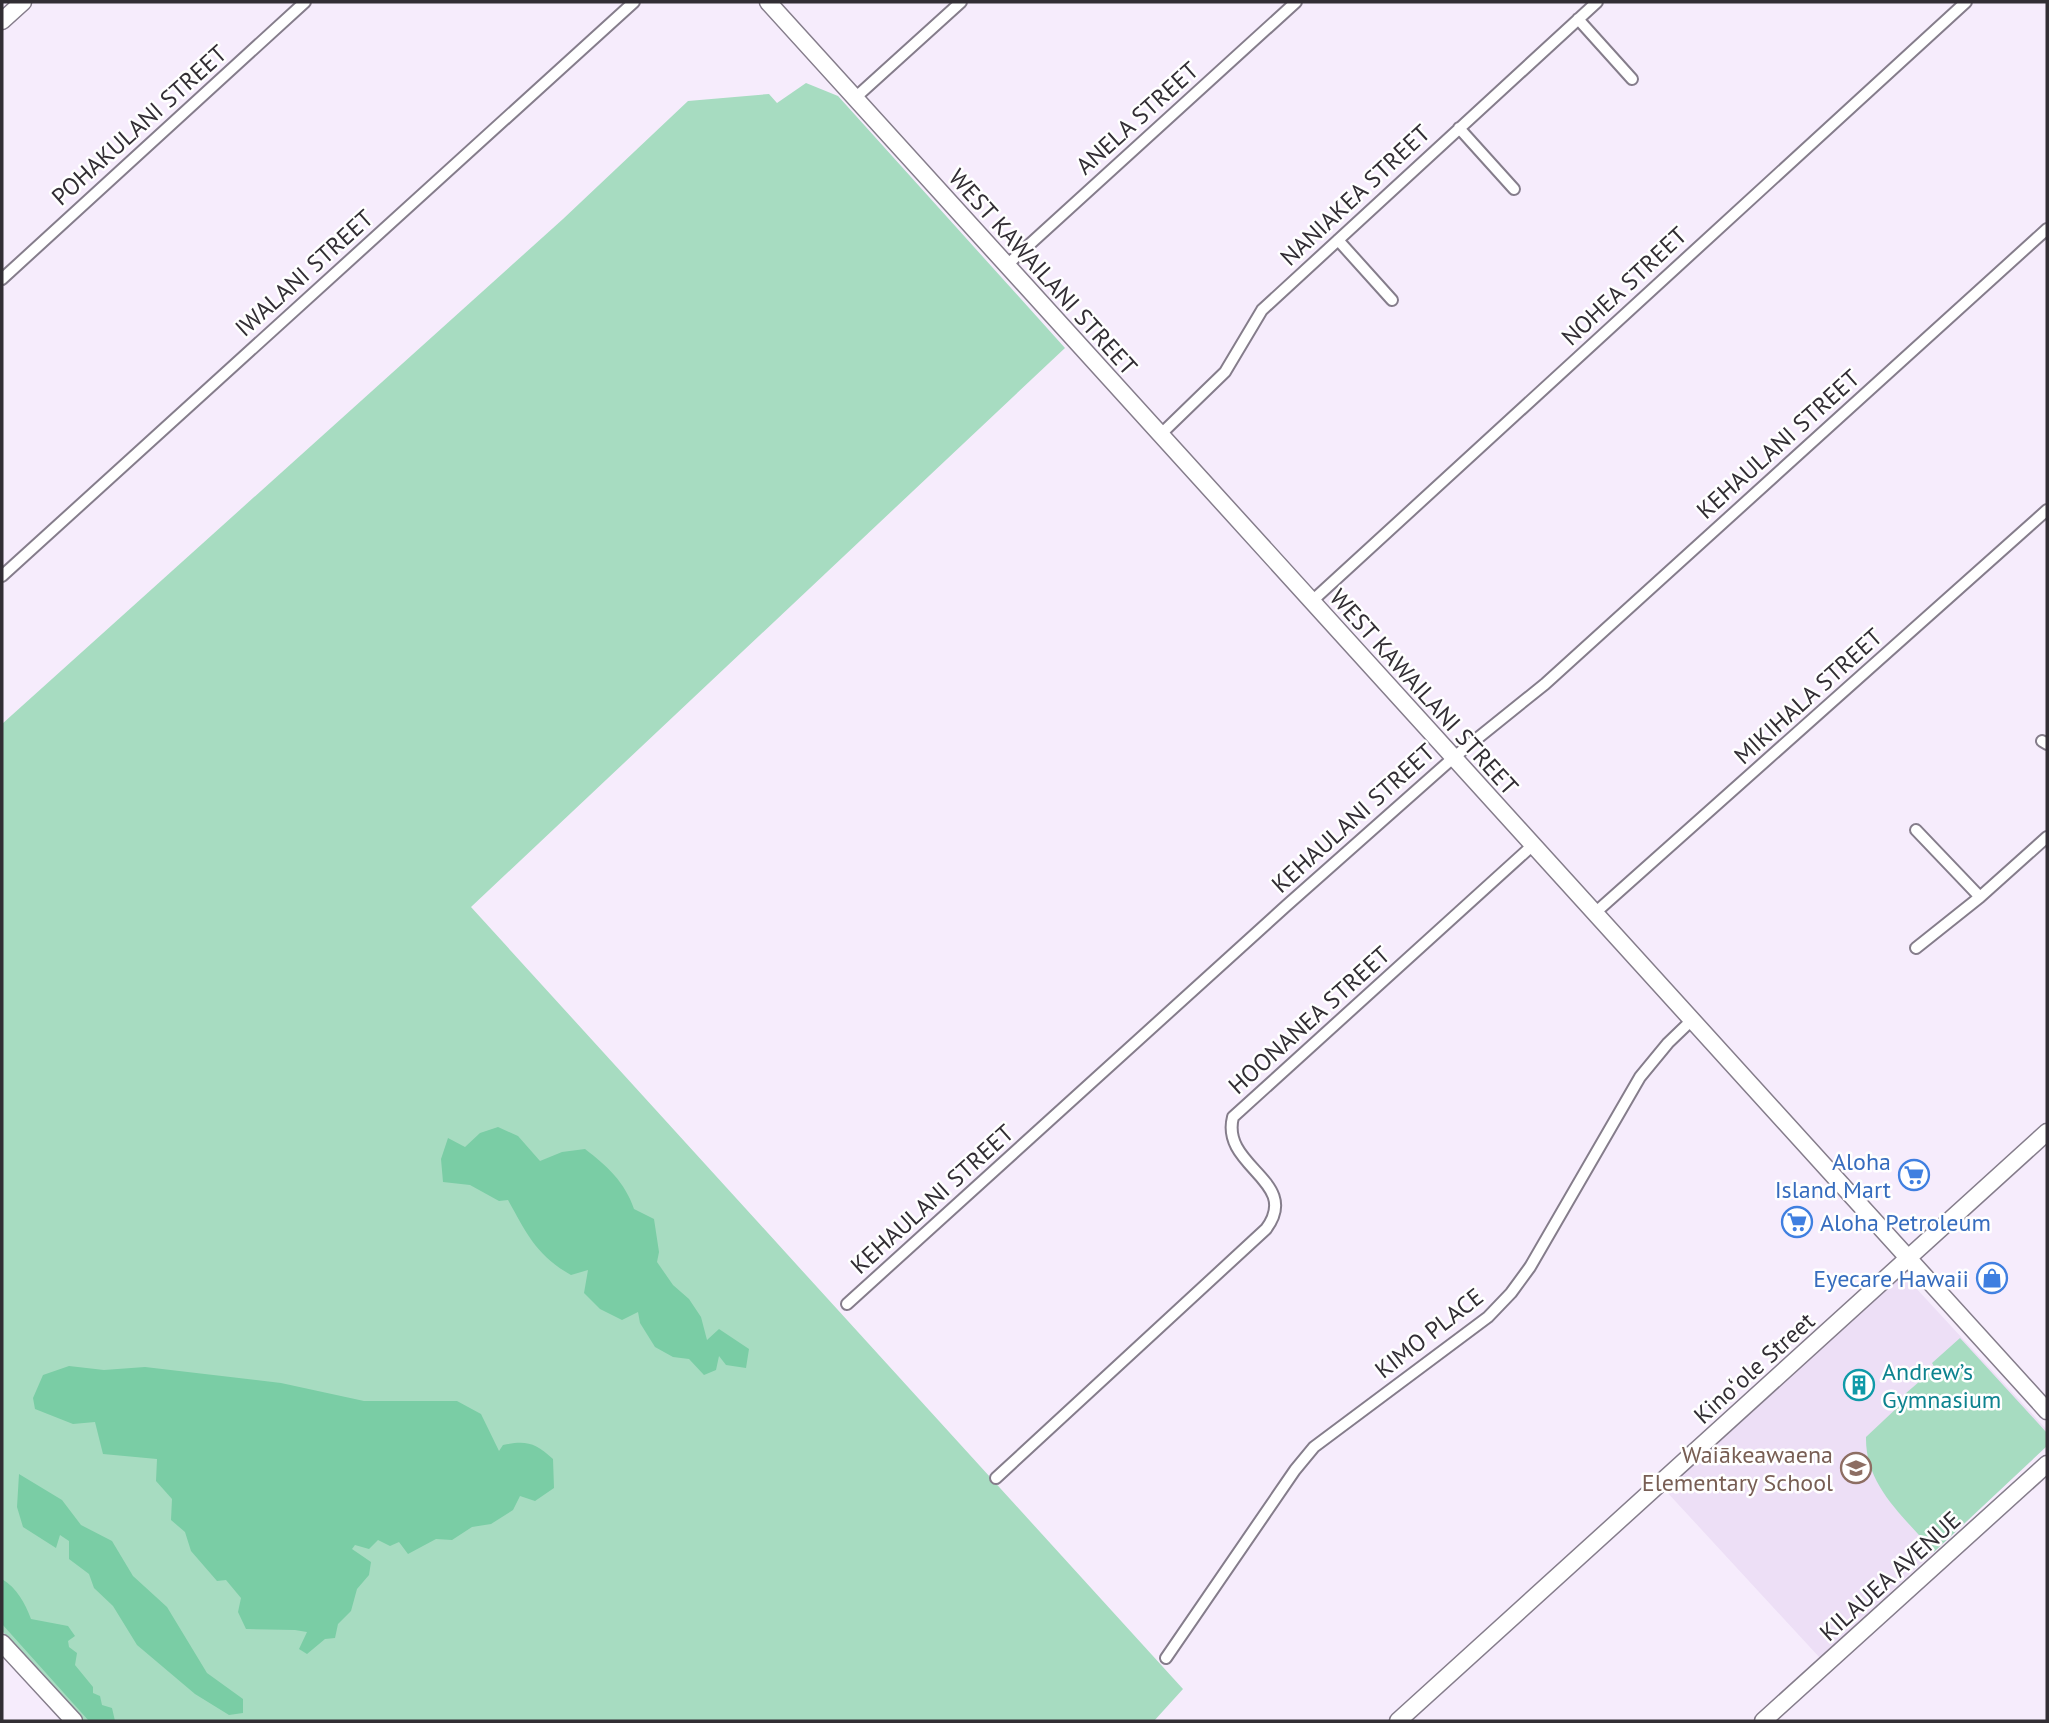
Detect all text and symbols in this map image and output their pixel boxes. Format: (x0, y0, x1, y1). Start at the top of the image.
street label: POHAKULANI STREET (45, 38, 233, 212)
street label: ANELA STREET (1069, 55, 1205, 181)
street label: NANIAKEA STREET (1274, 118, 1436, 272)
street label: WEST KAWAILANI STREET (942, 162, 1144, 382)
street label: IWALANI STREET (228, 203, 380, 343)
street label: NOHEA STREET (1555, 220, 1693, 352)
street label: KEHAULANI STREET (1690, 363, 1866, 525)
street label: WEST KAWAILANI STREET (1323, 582, 1525, 802)
street label: MIKIHALA STREET (1727, 621, 1889, 771)
street label: KEHAULANI STREET (1265, 737, 1441, 899)
street label: HOONANEA STREET (1222, 939, 1396, 1101)
street label: KEHAULANI STREET (844, 1118, 1020, 1280)
place label: Aloha Island Mart (1775, 1146, 1891, 1205)
supermarket icon: Aloha Island Mart (1897, 1158, 1931, 1192)
supermarket icon: Aloha Petroleum (1780, 1205, 1814, 1239)
place label: Aloha Petroleum (1820, 1207, 1991, 1238)
shop icon: Eyecare Hawaii (1975, 1261, 2009, 1295)
place label: Eyecare Hawaii (1813, 1263, 1969, 1294)
street label: KIMO PLACE (1368, 1281, 1490, 1385)
street label: Kinoʻole Street (1687, 1306, 1821, 1430)
place label: Andrew’s Gymnasium (1882, 1356, 2001, 1415)
building icon: Andrew’s Gymnasium (1842, 1368, 1876, 1402)
place label: Waiākeawaena Elementary School (1642, 1439, 1833, 1498)
school or university icon: Waiākeawaena Elementary School (1839, 1451, 1873, 1485)
street label: KILAUEA AVENUE (1813, 1504, 1967, 1648)

